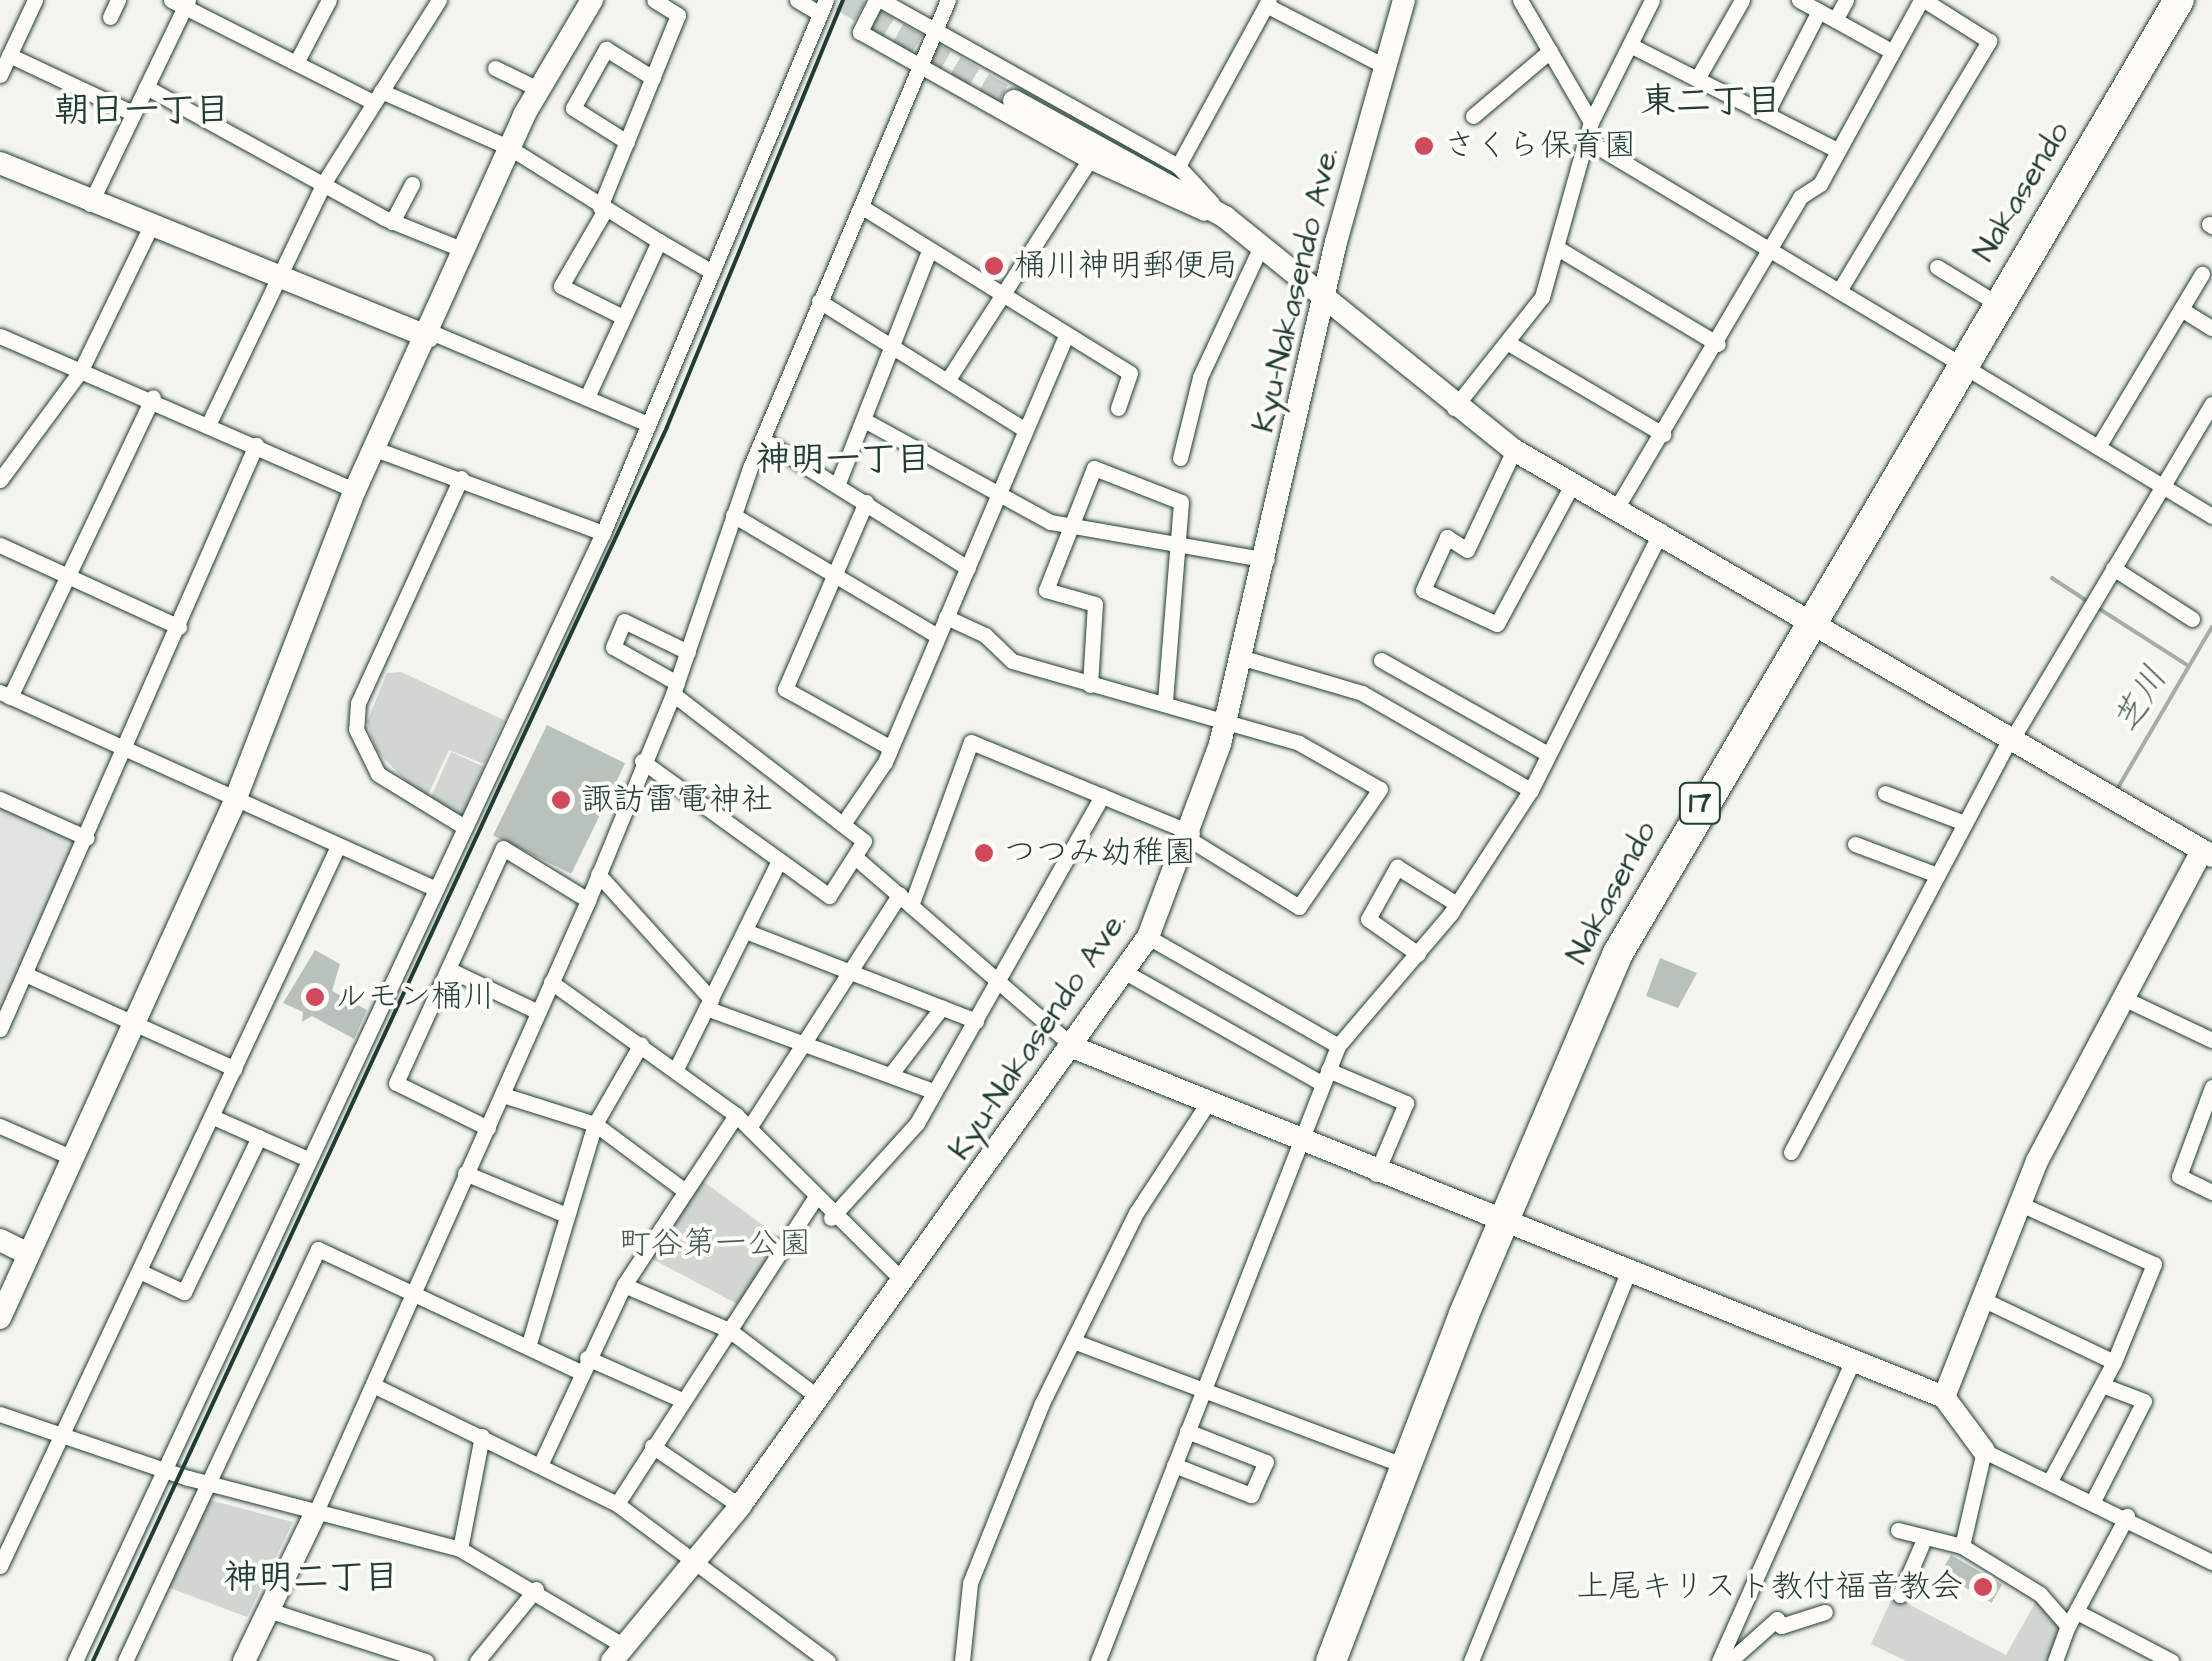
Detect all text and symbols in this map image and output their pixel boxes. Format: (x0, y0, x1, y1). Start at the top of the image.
district label: 東二丁目 (1641, 81, 1781, 123)
district label: 朝日一丁目 (55, 90, 229, 132)
street label: Nakasendo (1965, 115, 2079, 269)
place label: さくら保育園 (1444, 127, 1636, 165)
marker: さくら保育園 (1413, 135, 1435, 157)
street label: Kyu-Nakasendo Ave. (1245, 144, 1347, 436)
place label: 桶川神明郵便局 (1014, 247, 1238, 285)
marker: 桶川神明郵便局 (983, 255, 1005, 277)
district label: 神明一丁目 (756, 439, 930, 481)
water label: 芝川 (2105, 659, 2177, 741)
road number: 17 (1678, 778, 1722, 828)
place label: 諏訪雷電神社 (581, 781, 773, 819)
marker: 諏訪雷電神社 (550, 789, 572, 811)
street label: Nakasendo (1558, 815, 1666, 971)
place label: つつみ幼稚園 (1004, 834, 1196, 872)
marker: つつみ幼稚園 (973, 842, 995, 864)
street label: Kyu-Nakasendo Ave. (941, 905, 1135, 1167)
place label: ルモン桶川 (335, 978, 495, 1016)
marker: ルモン桶川 (304, 986, 326, 1008)
park label: 町谷第一公園 (619, 1225, 811, 1263)
district label: 神明二丁目 (224, 1557, 398, 1599)
place label: 上尾キリスト教付福音教会 (1579, 1568, 1963, 1606)
marker: 上尾キリスト教付福音教会 (1972, 1576, 1994, 1598)

